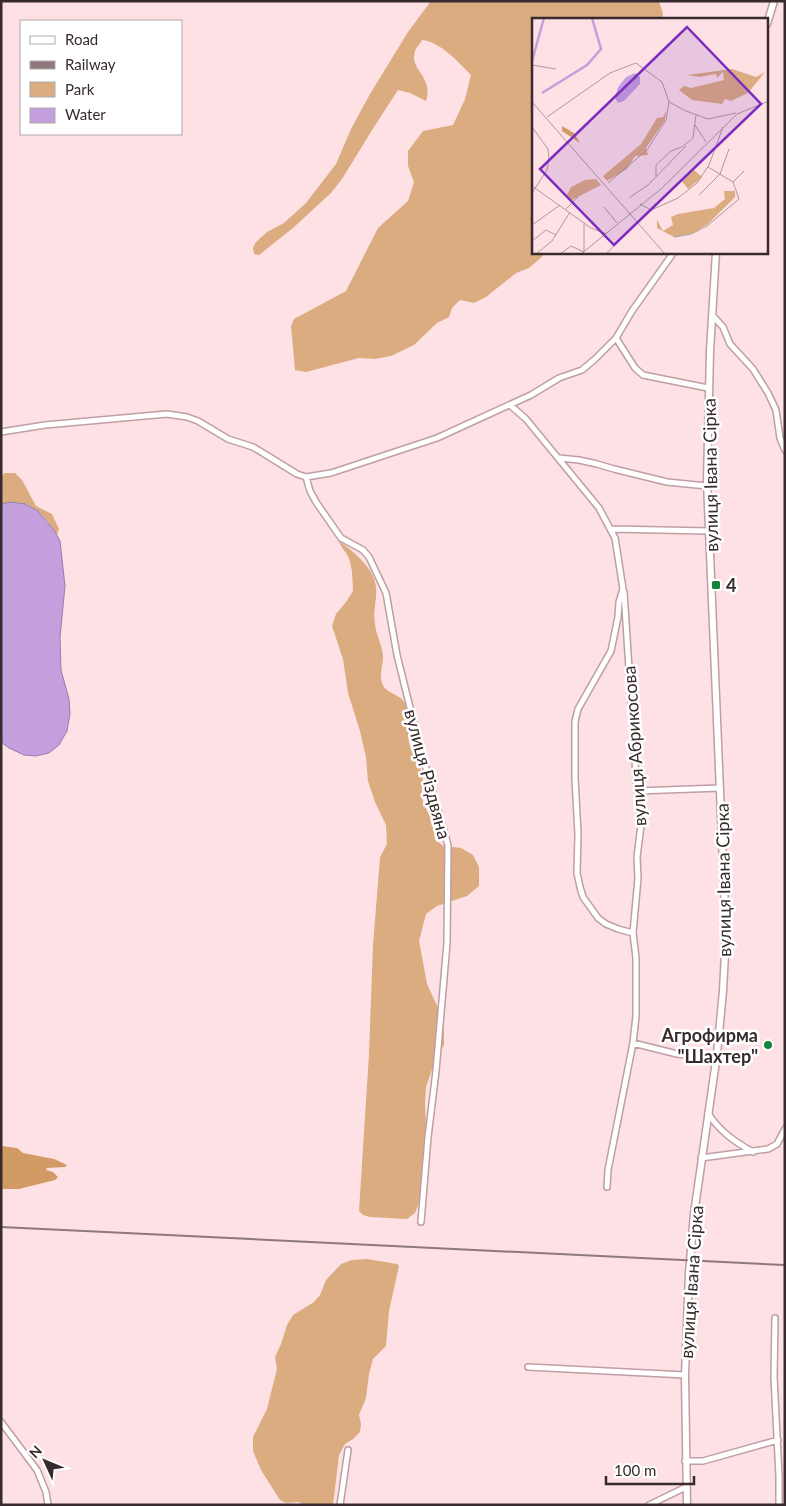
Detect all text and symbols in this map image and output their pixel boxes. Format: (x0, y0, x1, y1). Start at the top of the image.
inset map (532, 18, 768, 254)
legend (20, 20, 182, 135)
text: Road (65, 30, 98, 48)
text: Railway (65, 55, 116, 73)
text: Park (65, 80, 95, 98)
text: Water (65, 105, 106, 123)
street label: вулиця Івана Сірка (698, 398, 722, 552)
place label: 4 (726, 574, 736, 596)
marker: 4 (710, 579, 722, 591)
street label: вулиця Абрикосова (617, 665, 651, 827)
street label: вулиця Різдвяна (400, 707, 456, 841)
street label: вулиця Івана Сірка (711, 803, 735, 957)
place label: Агрофирма "Шахтер" (661, 1024, 758, 1067)
marker: Агрофирма "Шахтер" (762, 1039, 774, 1051)
street label: вулиця Івана Сірка (675, 1205, 707, 1359)
north arrow (20, 1436, 70, 1486)
text: N (25, 1442, 45, 1461)
scale bar (606, 1454, 694, 1486)
text: 100 m (614, 1461, 656, 1479)

